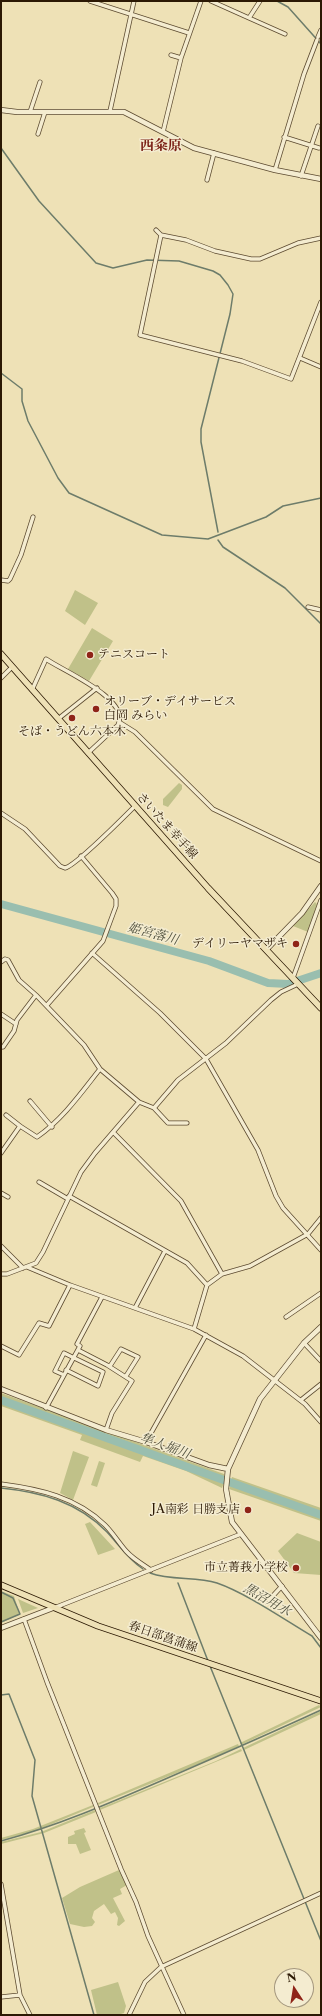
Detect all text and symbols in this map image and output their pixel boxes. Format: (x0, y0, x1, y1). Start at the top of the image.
district label: 西粂原 (140, 138, 182, 154)
place label: テニスコート (98, 648, 170, 662)
marker: テニスコート (85, 650, 95, 660)
place label: オリーブ・デイサービス 白岡 みらい (104, 695, 236, 723)
marker: オリーブ・デイサービス 白岡 みらい (91, 704, 101, 714)
marker: そば・うどん六本木 (67, 713, 77, 723)
place label: そば・うどん六本木 (18, 725, 126, 739)
street label: さいたま幸手線 (134, 790, 200, 862)
water label: 姫宮落川 (126, 920, 180, 948)
place label: デイリーヤマザキ (192, 937, 288, 951)
marker: デイリーヤマザキ (291, 939, 301, 949)
water label: 隼人堀川 (138, 1430, 192, 1462)
place label: JA南彩 日勝支店 (152, 1503, 240, 1517)
marker: JA南彩 日勝支店 (243, 1505, 253, 1515)
place label: 市立菁莪小学校 (204, 1561, 288, 1575)
marker: 市立菁莪小学校 (291, 1563, 301, 1573)
water label: 黒沼用水 (241, 1580, 293, 1620)
street label: 春日部菖蒲線 (127, 1618, 199, 1656)
north arrow (274, 1968, 314, 2008)
text: N (286, 1969, 298, 1985)

